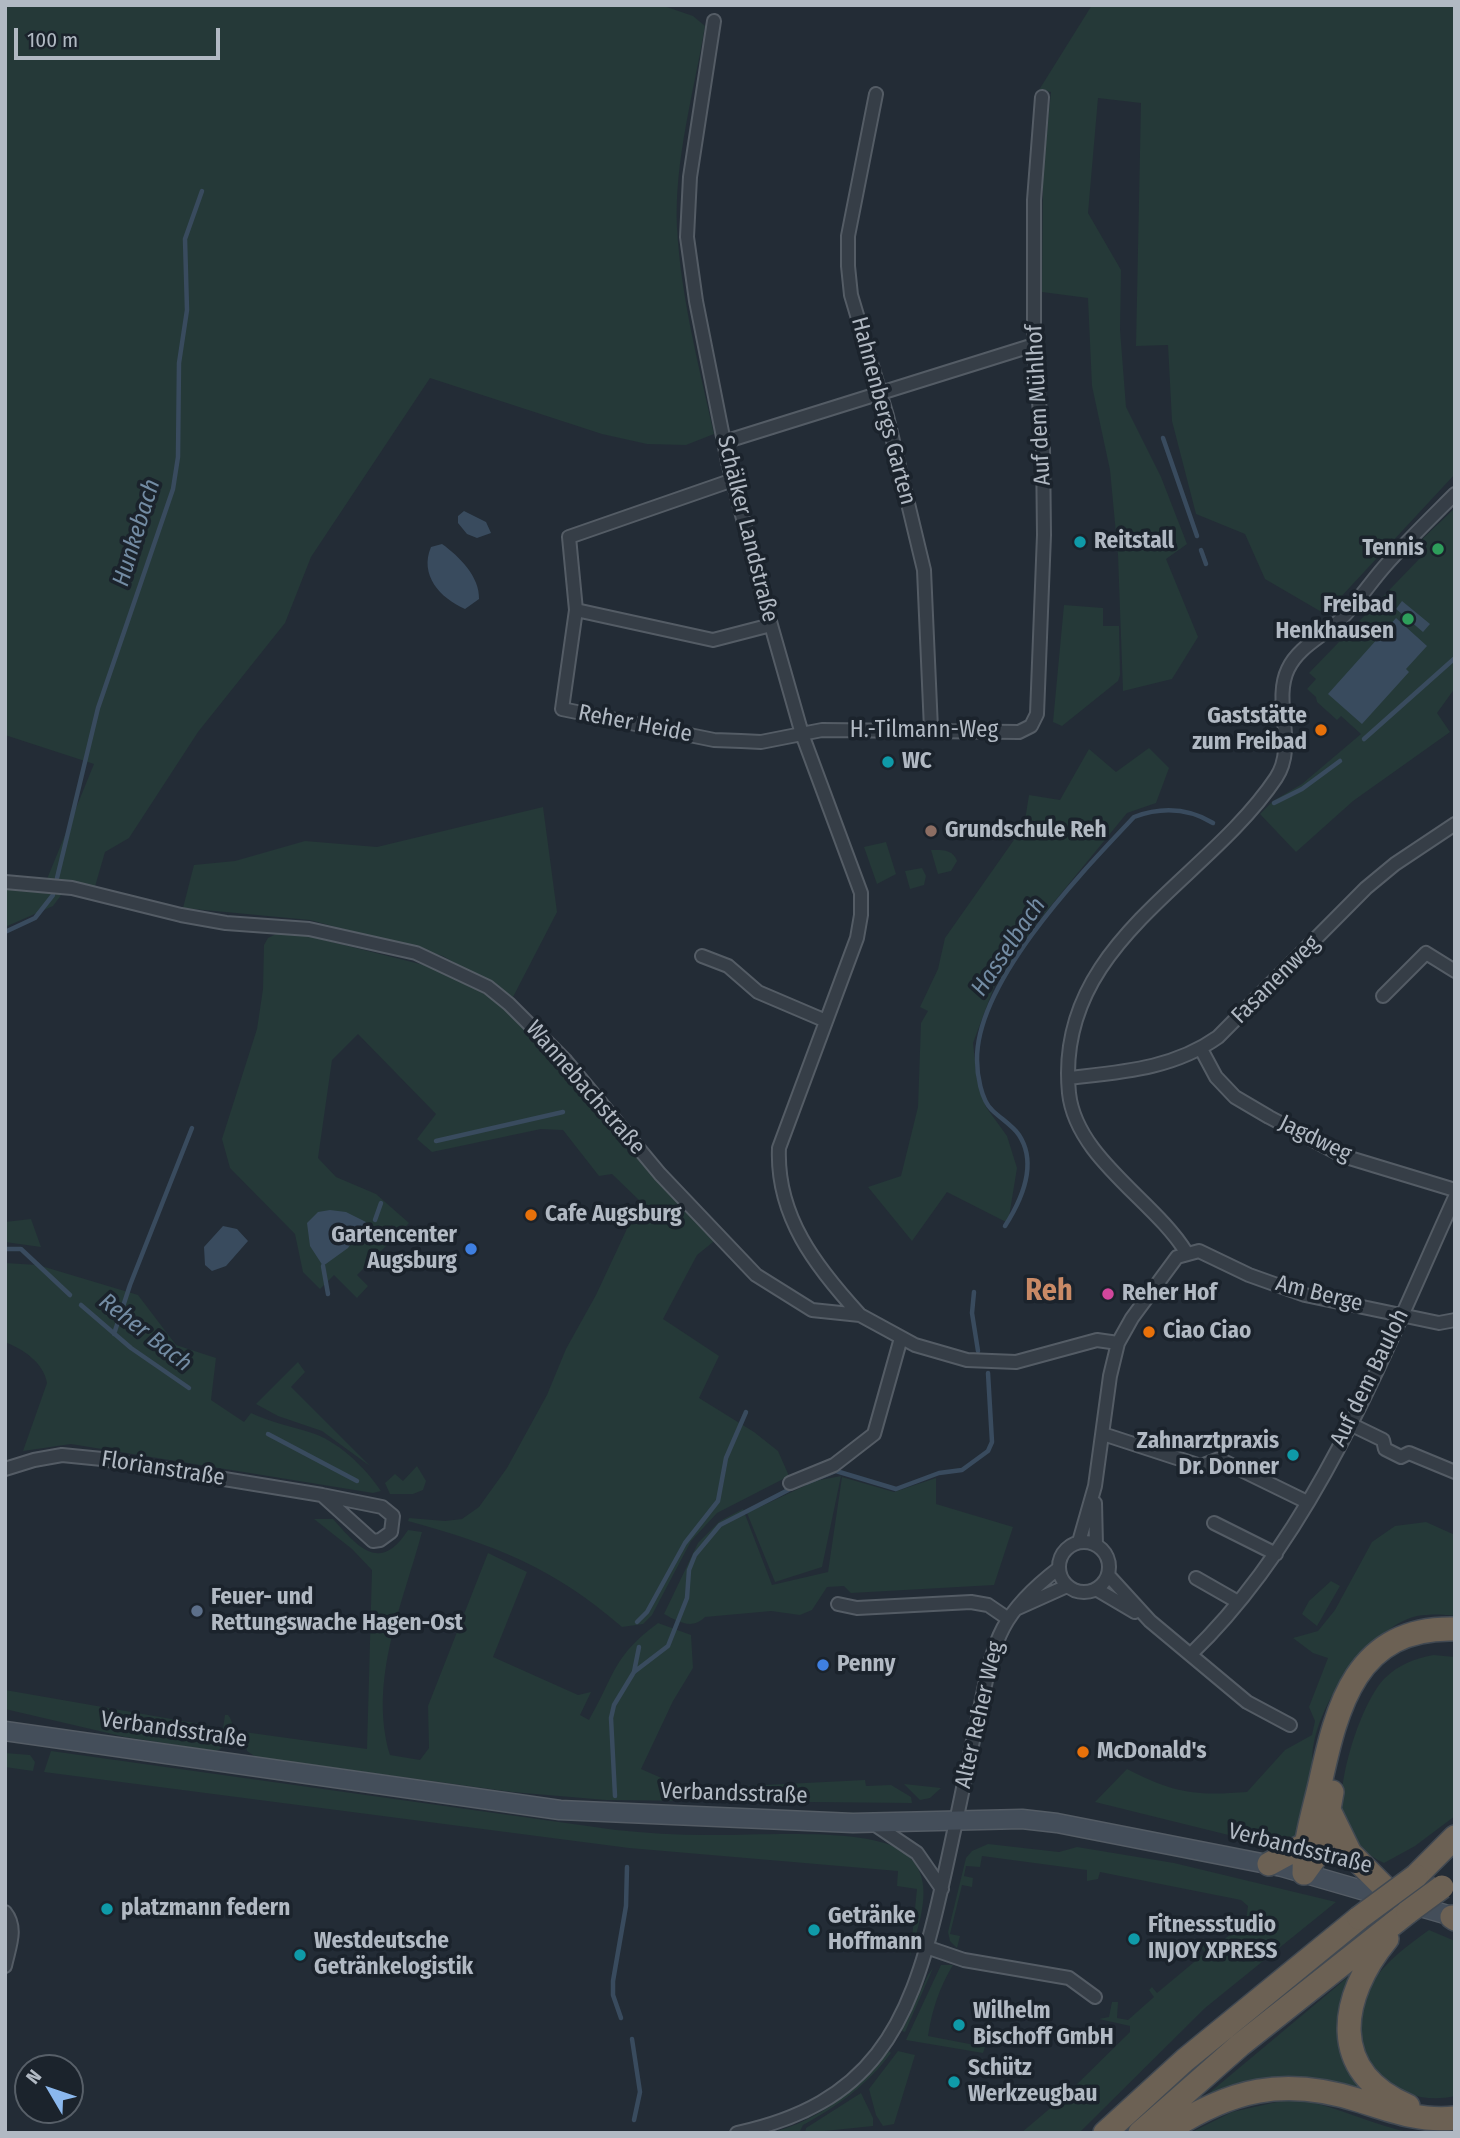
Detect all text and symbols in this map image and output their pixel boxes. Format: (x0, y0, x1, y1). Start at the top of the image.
scale bar (18, 14, 224, 58)
text: 100 m (27, 27, 78, 53)
street label: Hahnenbergs Garten (845, 314, 921, 508)
street label: Auf dem Mühlhof (1021, 324, 1057, 486)
street label: Schälker Landstraße (710, 433, 784, 625)
water label: Hunkebach (107, 476, 167, 590)
place label: Reitstall (1094, 528, 1174, 556)
marker: Reitstall (1072, 534, 1088, 550)
place label: Tennis (1362, 535, 1424, 563)
marker: Tennis (1430, 541, 1446, 557)
place label: Freibad Henkhausen (1276, 592, 1394, 646)
marker: Freibad Henkhausen (1400, 611, 1416, 627)
street label: Reher Heide (576, 699, 694, 749)
place label: Gaststätte zum Freibad (1192, 703, 1307, 757)
street label: H.-Tilmann-Weg (850, 717, 998, 745)
marker: Gaststätte zum Freibad (1313, 722, 1329, 738)
place label: WC (902, 748, 932, 776)
marker: WC (880, 754, 896, 770)
place label: Grundschule Reh (945, 817, 1107, 845)
marker: Grundschule Reh (923, 823, 939, 839)
water label: Hasselbach (966, 892, 1052, 1002)
street label: Fasanenweg (1226, 930, 1326, 1030)
street label: Wannebachstraße (519, 1015, 651, 1161)
street label: Jagdweg (1274, 1110, 1356, 1168)
place label: Cafe Augsburg (545, 1201, 682, 1229)
marker: Cafe Augsburg (523, 1207, 539, 1223)
place label: Gartencenter Augsburg (331, 1222, 457, 1276)
marker: Gartencenter Augsburg (463, 1241, 479, 1257)
street label: Am Berge (1273, 1270, 1365, 1318)
district label: Reh (1025, 1274, 1073, 1310)
place label: Reher Hof (1122, 1280, 1217, 1308)
marker: Reher Hof (1100, 1286, 1116, 1302)
water label: Reher Bach (93, 1288, 197, 1378)
street label: Auf dem Bauloh (1325, 1305, 1415, 1451)
place label: Ciao Ciao (1163, 1318, 1251, 1346)
marker: Ciao Ciao (1141, 1324, 1157, 1340)
place label: Zahnarztpraxis Dr. Donner (1137, 1428, 1279, 1482)
street label: Florianstraße (99, 1446, 227, 1492)
marker: Zahnarztpraxis Dr. Donner (1285, 1447, 1301, 1463)
place label: Feuer- und Rettungswache Hagen-Ost (211, 1584, 463, 1638)
marker: Feuer- und Rettungswache Hagen-Ost (189, 1603, 205, 1619)
street label: Alter Reher Weg (950, 1639, 1010, 1791)
place label: Penny (837, 1651, 895, 1679)
marker: Penny (815, 1657, 831, 1673)
street label: Verbandsstraße (99, 1706, 249, 1754)
place label: McDonald's (1097, 1738, 1207, 1766)
marker: McDonald's (1075, 1744, 1091, 1760)
street label: Verbandsstraße (660, 1778, 808, 1810)
street label: Verbandsstraße (1225, 1818, 1375, 1880)
place label: platzmann federn (121, 1895, 290, 1923)
marker: platzmann federn (99, 1901, 115, 1917)
place label: Getränke Hoffmann (828, 1903, 922, 1957)
place label: Fitnessstudio INJOY XPRESS (1148, 1912, 1277, 1966)
marker: Getränke Hoffmann (806, 1922, 822, 1938)
place label: Westdeutsche Getränkelogistik (314, 1928, 473, 1982)
marker: Fitnessstudio INJOY XPRESS (1126, 1931, 1142, 1947)
marker: Westdeutsche Getränkelogistik (292, 1947, 308, 1963)
place label: Wilhelm Bischoff GmbH (973, 1998, 1114, 2052)
marker: Wilhelm Bischoff GmbH (951, 2017, 967, 2033)
north arrow (14, 2054, 84, 2124)
place label: Schütz Werkzeugbau (968, 2055, 1097, 2109)
text: N (21, 2065, 46, 2088)
marker: Schütz Werkzeugbau (946, 2074, 962, 2090)

